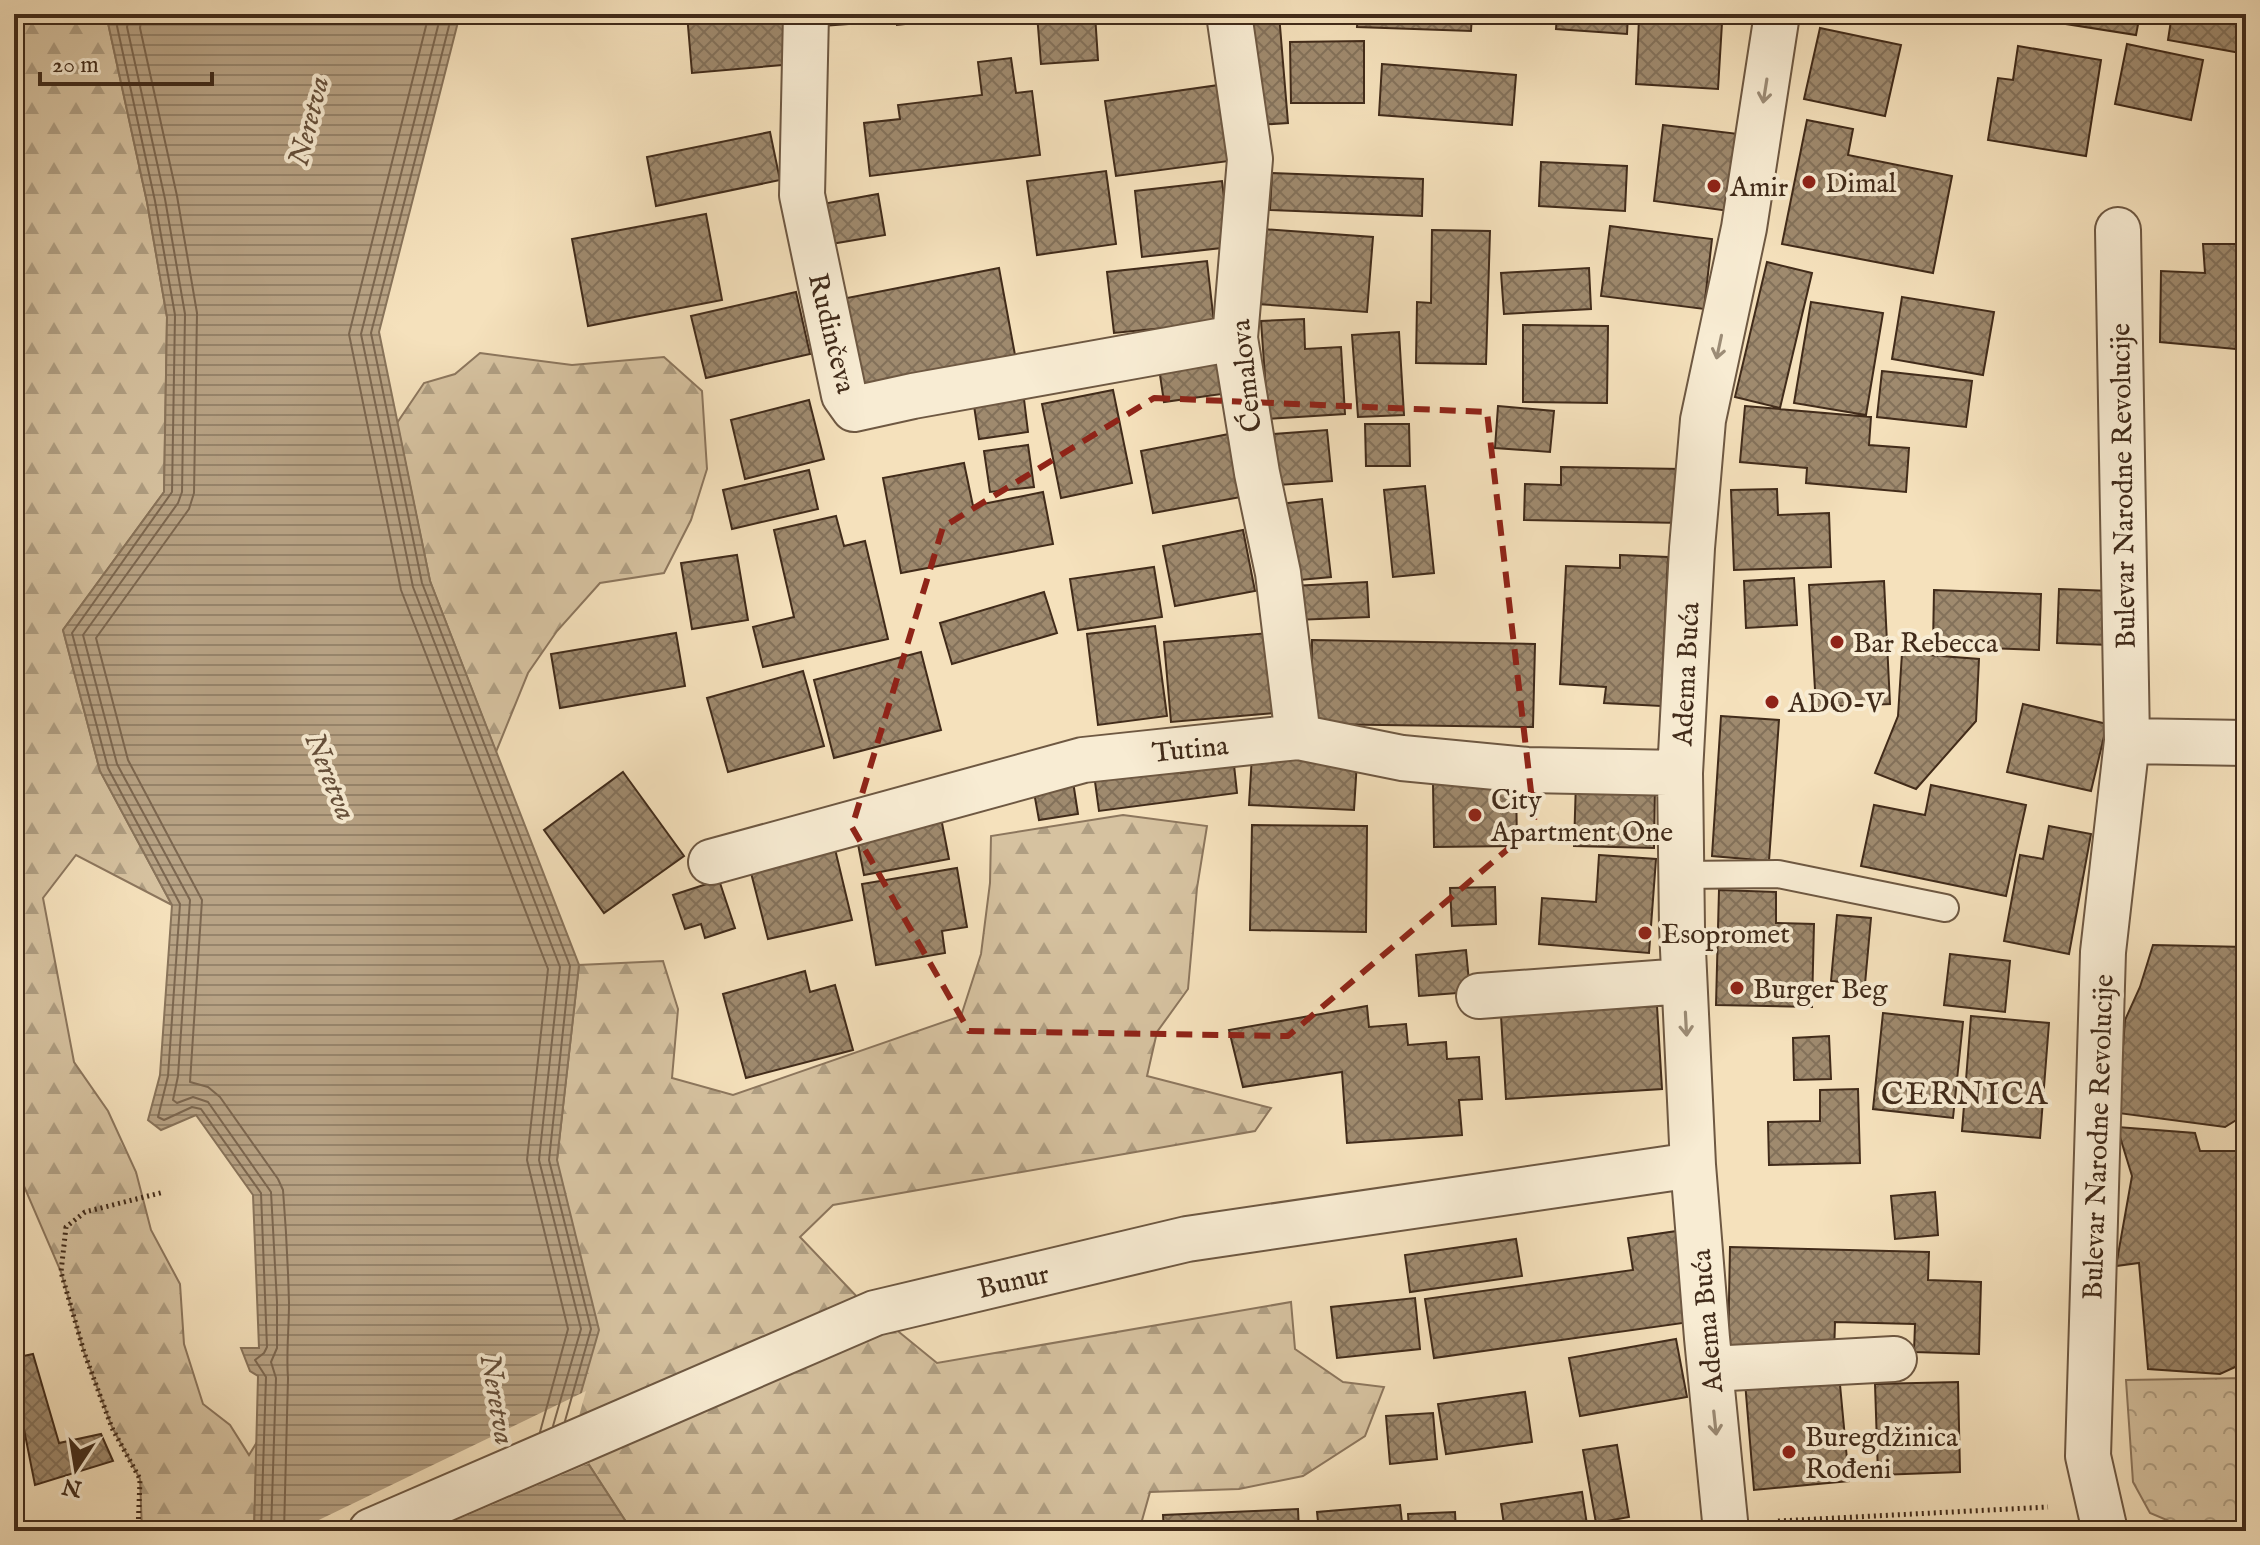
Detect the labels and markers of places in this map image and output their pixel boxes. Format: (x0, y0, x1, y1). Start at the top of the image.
place label: Dimal (1825, 167, 1897, 202)
place label: Amir (1729, 171, 1788, 206)
marker: Dimal (1800, 173, 1818, 191)
marker: Amir (1705, 177, 1723, 195)
place label: Bar Rebecca (1853, 627, 1999, 662)
marker: Bar Rebecca (1828, 633, 1846, 651)
place label: ADO-V (1787, 687, 1886, 722)
marker: ADO-V (1763, 693, 1781, 711)
place label: City Apartment One (1490, 784, 1673, 851)
marker: City Apartment One (1466, 806, 1484, 824)
place label: Esopromet (1661, 918, 1790, 953)
marker: Esopromet (1636, 924, 1654, 942)
place label: Burger Beg (1753, 973, 1888, 1008)
marker: Burger Beg (1728, 979, 1746, 997)
place label: Buregdžinica Rođeni (1805, 1421, 1959, 1488)
marker: Buregdžinica Rođeni (1780, 1443, 1798, 1461)

